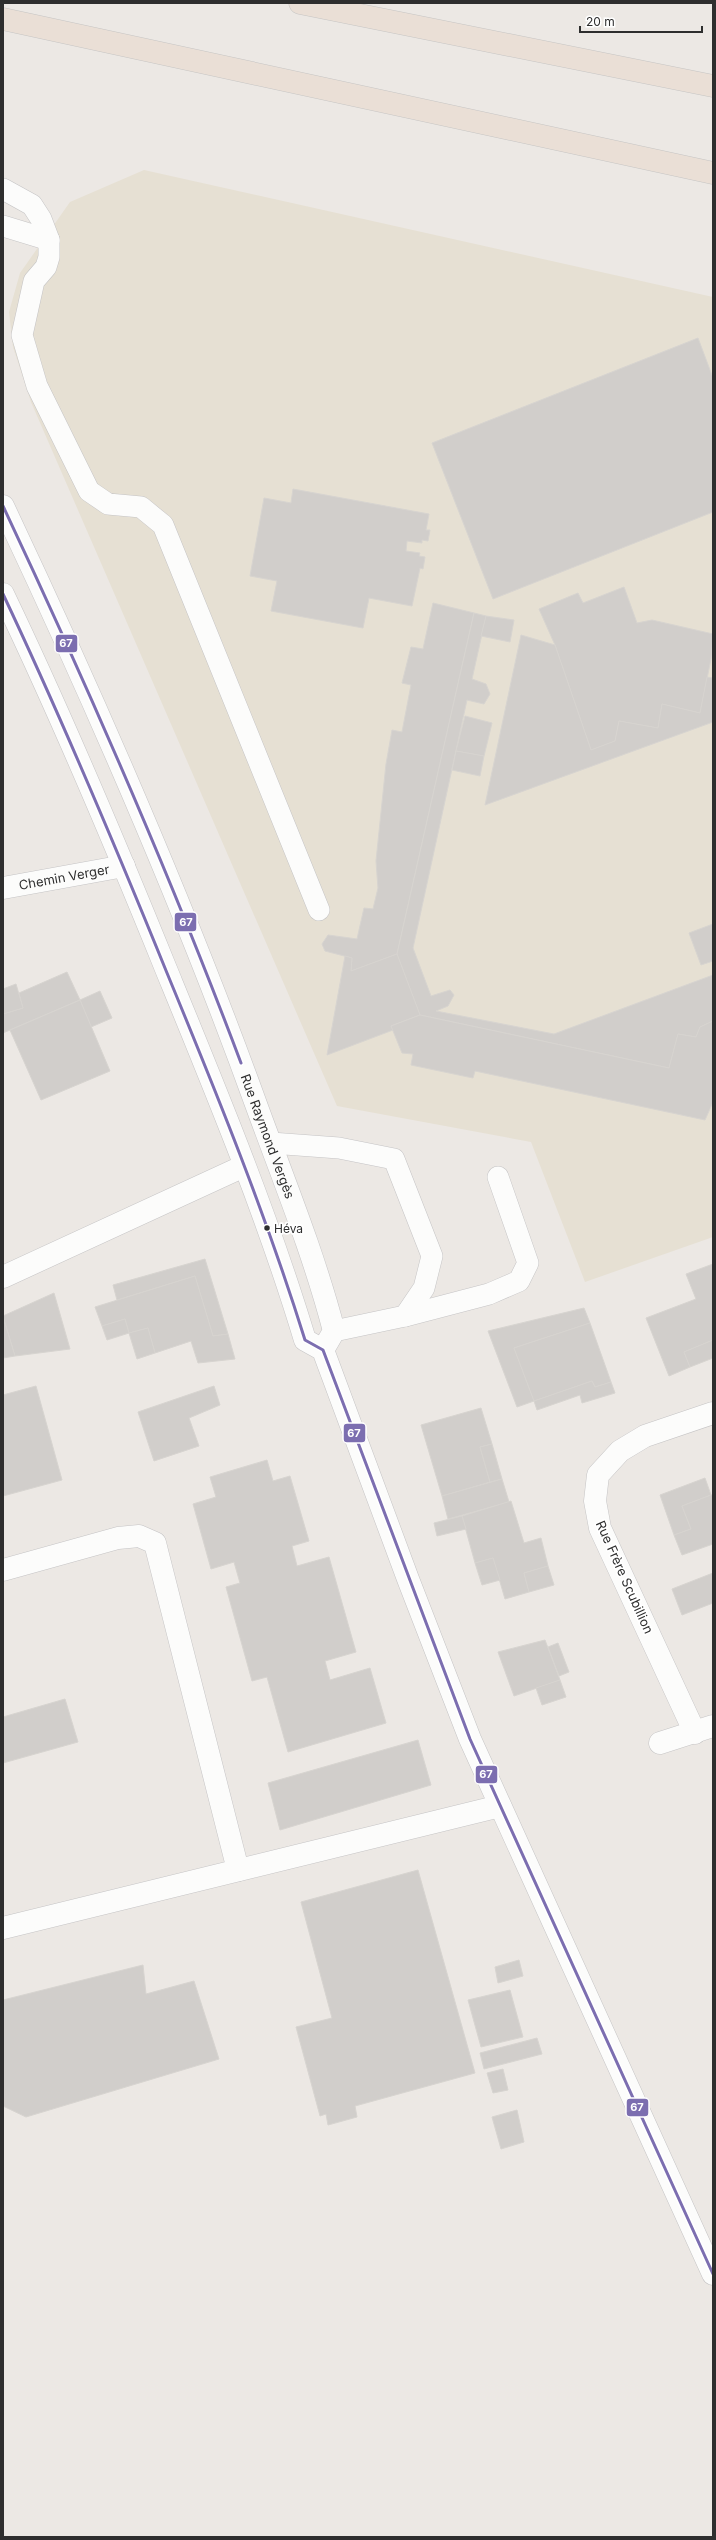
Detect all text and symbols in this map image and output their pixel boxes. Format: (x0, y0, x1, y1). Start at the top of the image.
scale bar (580, 8, 702, 34)
text: 20 m (586, 14, 615, 29)
line badge: 67 (55, 634, 78, 653)
text: 67 (59, 636, 73, 650)
street label: Chemin Verger (17, 861, 111, 893)
line badge: 67 (174, 912, 197, 932)
text: 67 (179, 915, 193, 929)
street label: Rue Raymond Vergès (238, 1072, 298, 1201)
place label: Héva (274, 1221, 303, 1236)
marker: Héva (262, 1223, 272, 1233)
line badge: 67 (343, 1423, 366, 1443)
text: 67 (347, 1426, 361, 1440)
street label: Rue Frère Scubillion (593, 1518, 657, 1636)
line badge: 67 (475, 1765, 498, 1784)
text: 67 (479, 1767, 493, 1781)
line badge: 67 (626, 2098, 649, 2117)
text: 67 (630, 2100, 644, 2114)

